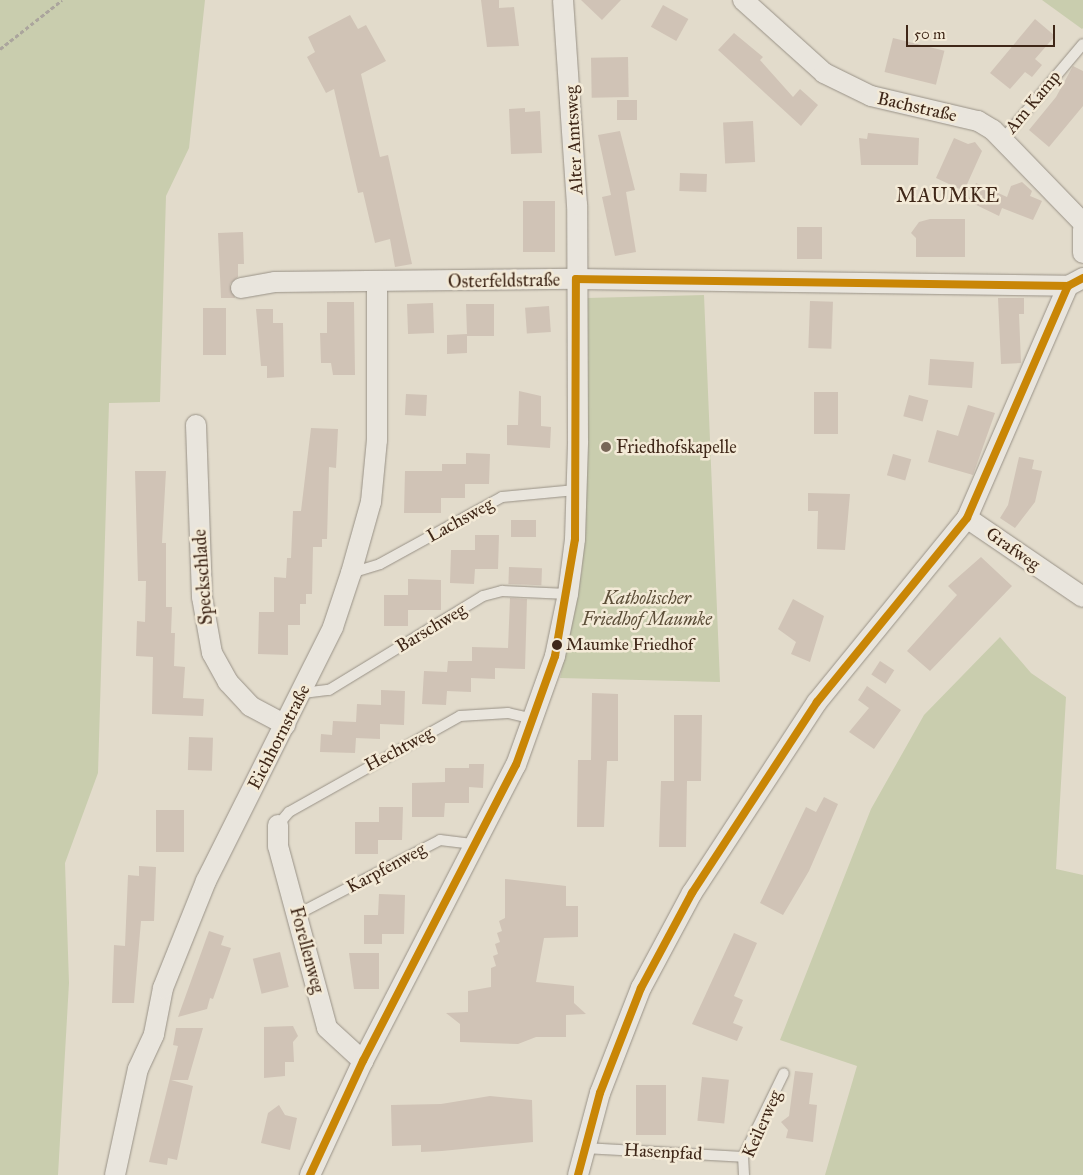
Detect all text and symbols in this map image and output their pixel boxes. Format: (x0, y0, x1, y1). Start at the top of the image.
scale bar (908, 15, 1057, 47)
text: 50 m (914, 25, 946, 43)
street label: Am Kamp (1000, 66, 1066, 138)
street label: Alter Amtsweg (560, 85, 588, 195)
street label: Bachstraße (875, 87, 959, 127)
district label: MAUMKE (895, 183, 1001, 207)
street label: Osterfeldstraße (448, 269, 560, 293)
place label: Friedhofskapelle (616, 436, 737, 458)
marker: Friedhofskapelle (600, 441, 612, 453)
street label: Lachsweg (423, 493, 497, 547)
street label: Grafweg (982, 523, 1044, 575)
street label: Speckschlade (189, 528, 217, 626)
park label: Katholischer Friedhof Maumke (582, 588, 712, 630)
street label: Barschweg (392, 599, 470, 657)
place label: Maumke Friedhof (566, 635, 694, 655)
marker: Maumke Friedhof (552, 640, 562, 650)
street label: Eichhornstraße (243, 681, 315, 793)
street label: Hechtweg (361, 722, 437, 776)
street label: Karpfenweg (343, 838, 429, 898)
street label: Forellenweg (285, 904, 329, 996)
street label: Keilerweg (738, 1087, 786, 1161)
street label: Hasenpfad (623, 1139, 703, 1165)

